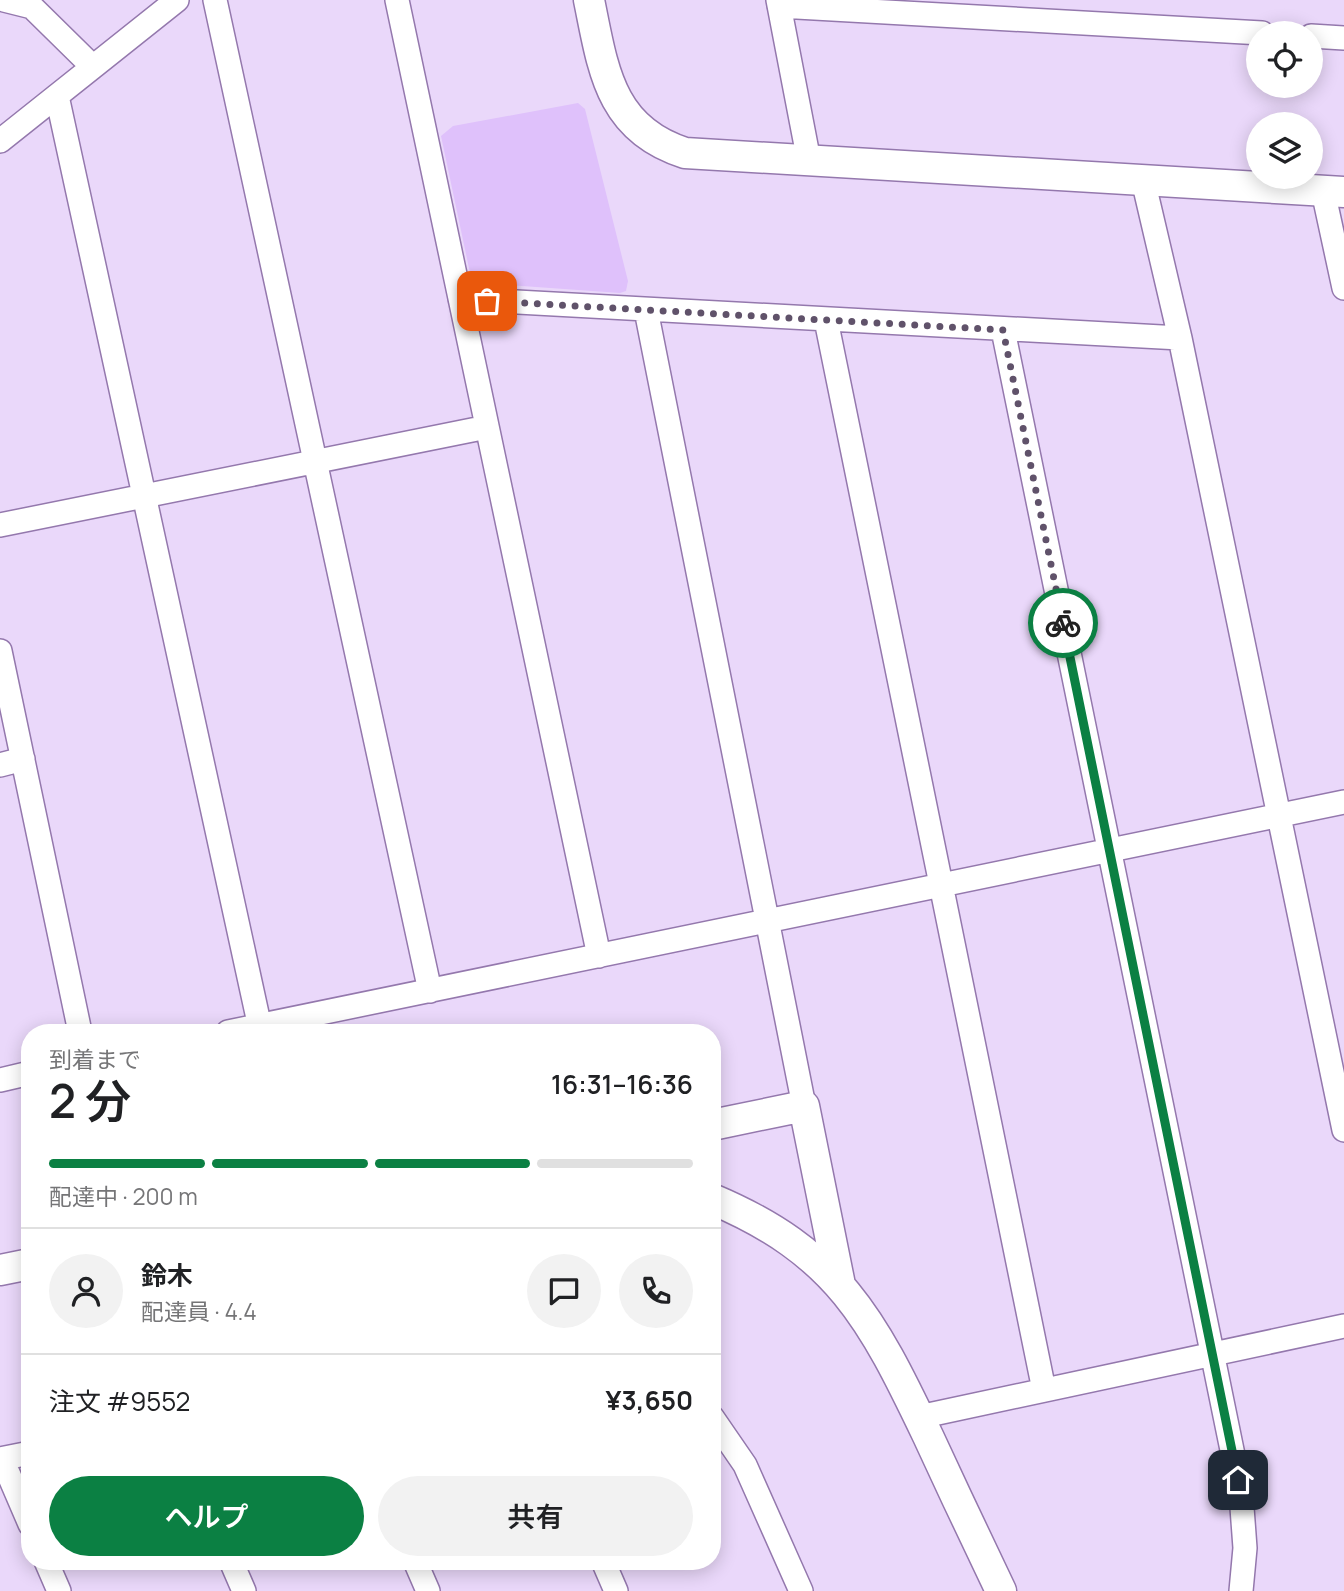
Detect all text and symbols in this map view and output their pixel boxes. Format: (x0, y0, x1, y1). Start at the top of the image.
map controls (1246, 21, 1323, 189)
button: locate (1246, 21, 1323, 98)
button: layers (1246, 112, 1323, 189)
pin (457, 271, 517, 331)
icon: bag (468, 282, 506, 320)
courier (1028, 588, 1098, 658)
icon: bike (1044, 604, 1082, 642)
text: 到着まで (49, 1043, 141, 1075)
text: 16:31–16:36 (551, 1066, 693, 1102)
text: 2 分 (49, 1069, 131, 1132)
text: 配達中 · 200 m (49, 1180, 198, 1212)
button: person (49, 1254, 123, 1328)
button: chat (527, 1254, 601, 1328)
button: phone (619, 1254, 693, 1328)
text: 鈴木 (141, 1257, 193, 1293)
text: 配達員 · 4.4 (141, 1295, 257, 1327)
text: ¥3,650 (606, 1382, 693, 1418)
text: 注文 #9552 (49, 1383, 190, 1419)
pin (1208, 1450, 1268, 1510)
icon: home (1219, 1461, 1257, 1499)
button: ヘルプ (49, 1476, 364, 1556)
button: 共有 (378, 1476, 693, 1556)

